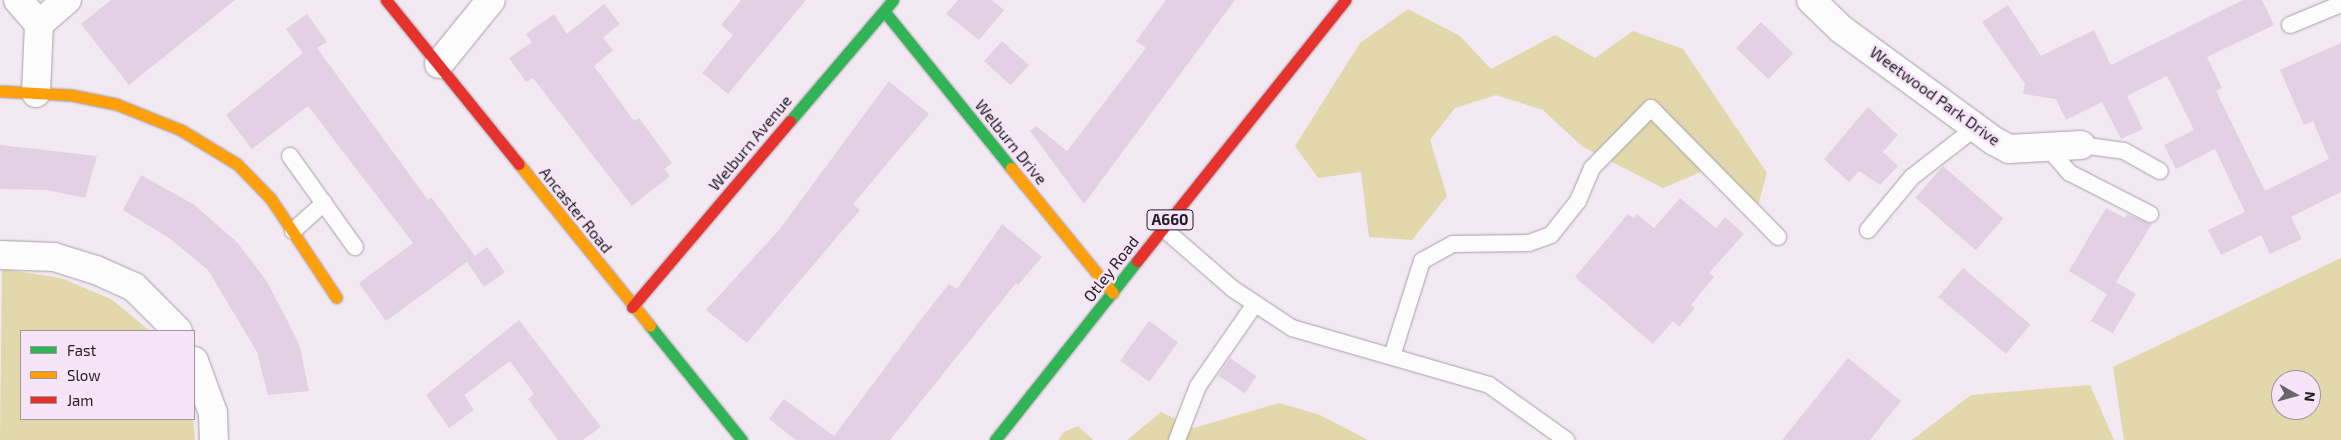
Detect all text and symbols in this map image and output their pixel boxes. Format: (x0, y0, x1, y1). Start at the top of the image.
street label: Weetwood Park Drive (1866, 42, 2004, 150)
street label: Welburn Avenue (704, 91, 796, 195)
street label: Welburn Drive (971, 96, 1051, 188)
street label: Ancaster Road (535, 163, 617, 257)
road number: A660 (1146, 208, 1194, 232)
street label: Otley Road (1079, 232, 1143, 306)
legend (20, 330, 195, 420)
text: Fast (67, 341, 96, 359)
text: Slow (67, 366, 101, 384)
north arrow (2271, 370, 2321, 420)
text: Jam (67, 391, 93, 409)
text: N (2301, 391, 2319, 403)

